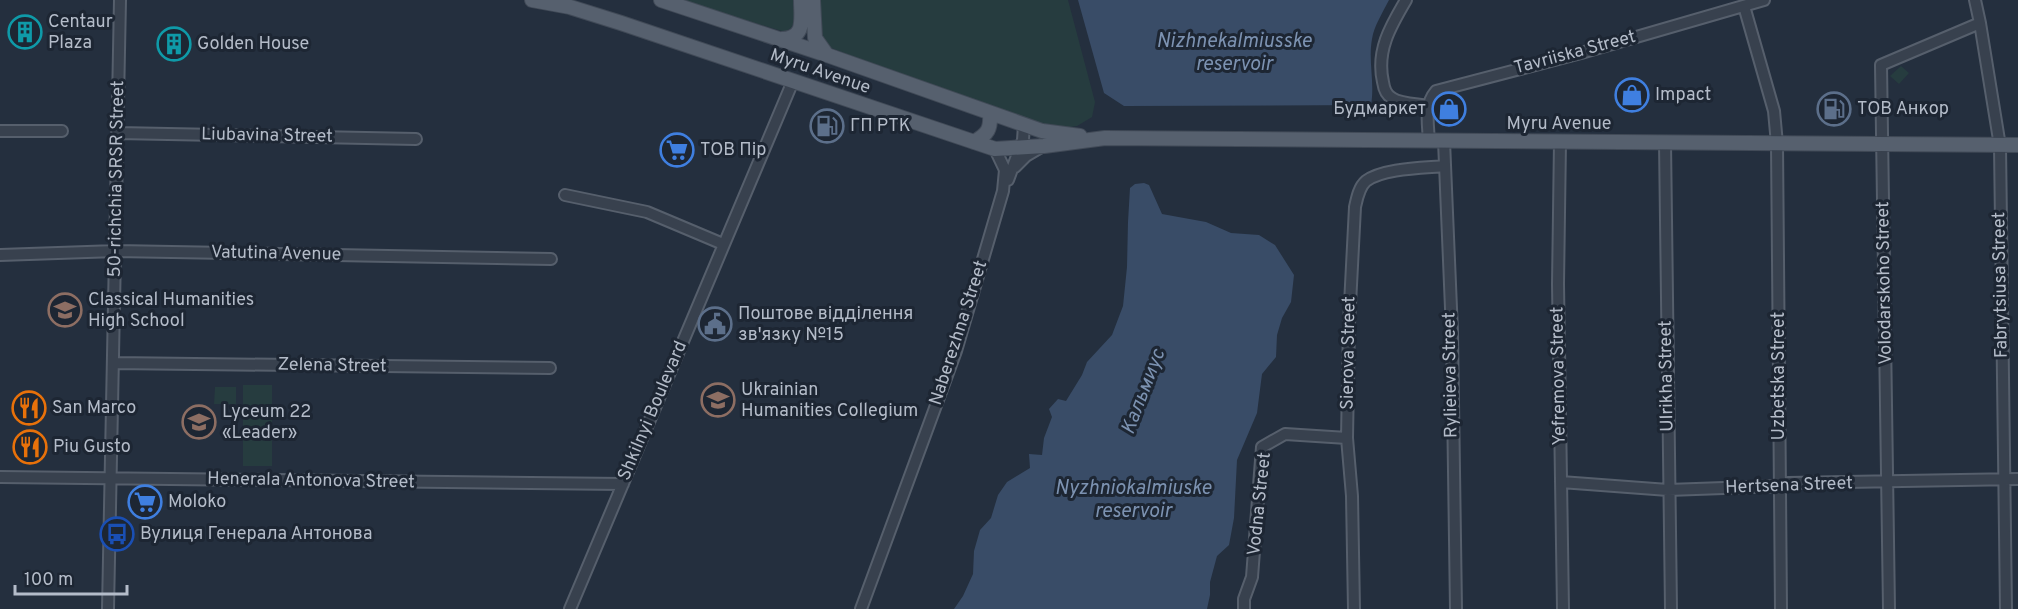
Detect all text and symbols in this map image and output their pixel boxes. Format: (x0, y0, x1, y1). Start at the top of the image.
place label: Centaur Plaza (48, 11, 113, 55)
building icon: Centaur Plaza (7, 14, 43, 50)
building icon: Golden House (156, 26, 192, 62)
street label: Tavriiska Street (1512, 26, 1638, 80)
water label: Nizhnekalmiusske reservoir (1156, 29, 1312, 78)
place label: Golden House (197, 33, 309, 56)
street label: Myru Avenue (767, 44, 873, 100)
shop icon: Impact (1614, 77, 1650, 113)
street label: 50-richchia SRSR Street (104, 80, 130, 278)
place label: Impact (1655, 84, 1711, 107)
shop icon: Будмаркет (1431, 91, 1467, 127)
fuel station icon: ТОВ Анкор (1816, 91, 1852, 127)
place label: Будмаркет (1333, 98, 1426, 121)
place label: ТОВ Анкор (1857, 98, 1949, 121)
fuel station icon: ГП РТК (809, 108, 845, 144)
street label: Myru Avenue (1507, 113, 1611, 136)
place label: ГП РТК (850, 115, 911, 138)
street label: Liubavina Street (201, 123, 333, 149)
supermarket icon: ТОВ Пір (659, 132, 695, 168)
place label: ТОВ Пір (700, 139, 767, 162)
street label: Volodarskoho Street (1872, 201, 1898, 365)
street label: Fabrytsiusa Street (1988, 212, 2014, 358)
street label: Vatutina Avenue (211, 241, 341, 267)
street label: Naberezhna Street (925, 258, 993, 408)
place label: Classical Humanities High School (88, 289, 254, 333)
school or university icon: Classical Humanities High School (47, 292, 83, 328)
street label: Sierova Street (1337, 296, 1361, 410)
place label: Поштове відділення зв'язку №15 (738, 303, 913, 347)
public building icon: Поштове відділення зв'язку №15 (697, 306, 733, 342)
street label: Yefremova Street (1546, 306, 1572, 446)
street label: Rylieieva Street (1438, 312, 1464, 438)
street label: Uzbetska Street (1768, 312, 1791, 440)
street label: Ulrikha Street (1655, 320, 1679, 432)
street label: Shkilnyi Boulevard (613, 338, 693, 484)
water label: Кальмиус (1116, 345, 1172, 438)
street label: Zelena Street (277, 354, 387, 378)
place label: Ukrainian Humanities Collegium (741, 379, 918, 423)
school or university icon: Ukrainian Humanities Collegium (700, 382, 736, 418)
restaurant icon: San Marco (11, 390, 47, 426)
place label: San Marco (52, 397, 136, 420)
place label: Lyceum 22 «Leader» (222, 401, 311, 445)
school or university icon: Lyceum 22 «Leader» (181, 404, 217, 440)
restaurant icon: Piu Gusto (12, 429, 48, 465)
place label: Piu Gusto (53, 436, 131, 459)
street label: Vodna Street (1243, 451, 1277, 557)
street label: Henerala Antonova Street (207, 468, 415, 494)
street label: Hertsena Street (1725, 472, 1853, 500)
water label: Nyzhniokalmiuske reservoir (1055, 476, 1212, 525)
supermarket icon: Moloko (127, 484, 163, 520)
place label: Moloko (168, 491, 226, 514)
bus stop icon: Вулиця Генерала Антонова (99, 516, 135, 552)
place label: Вулиця Генерала Антонова (140, 523, 372, 546)
scale bar (15, 558, 128, 596)
text: 100 m (24, 569, 73, 592)

